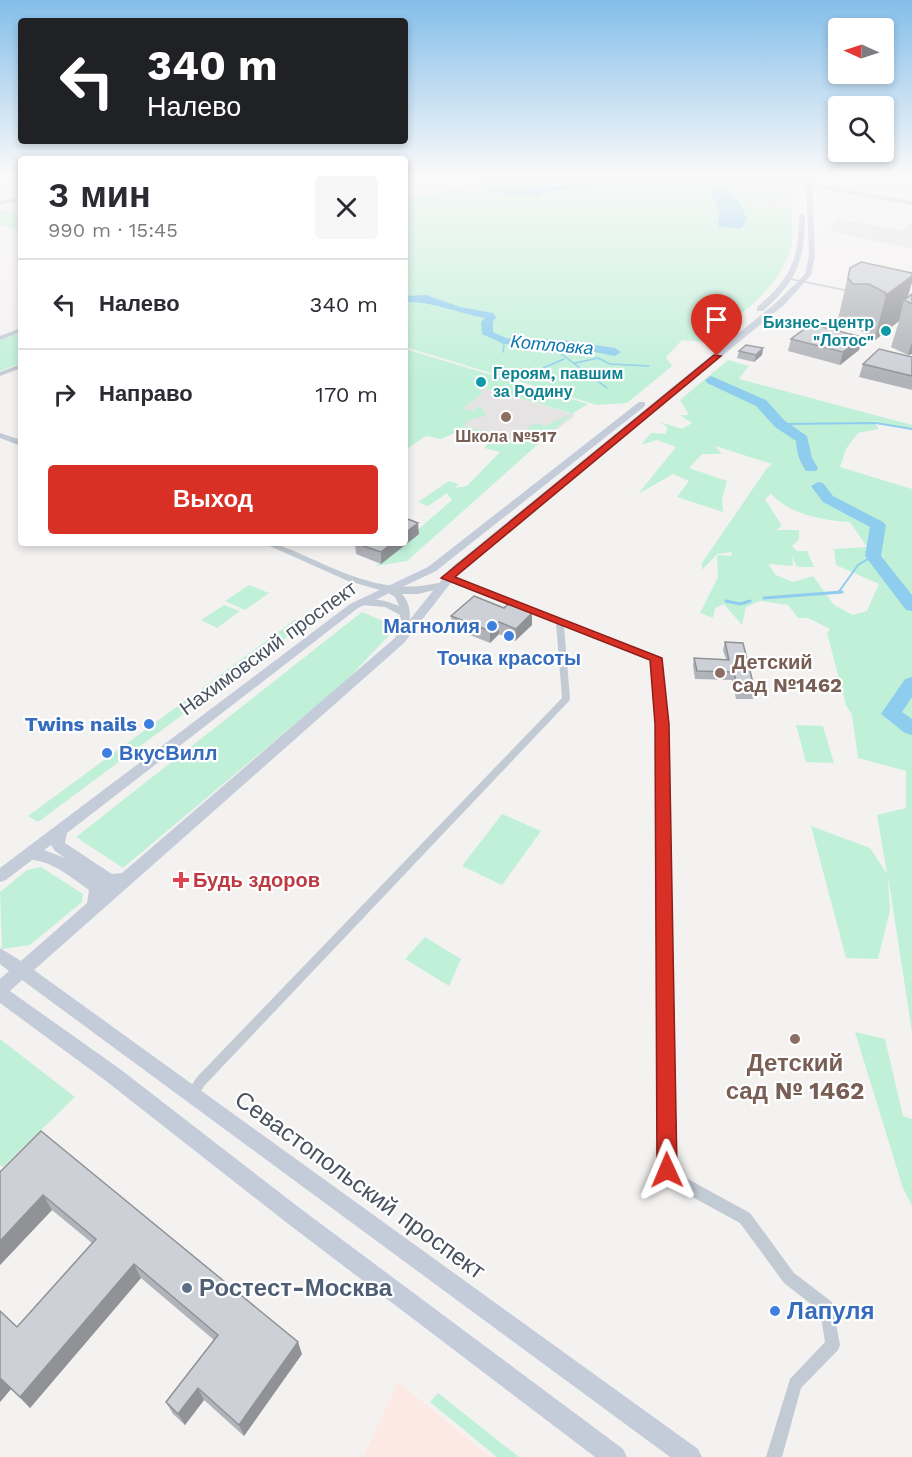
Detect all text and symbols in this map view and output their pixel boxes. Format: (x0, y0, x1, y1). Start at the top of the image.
north arrow (828, 18, 894, 84)
map controls (828, 18, 894, 162)
text: 340 m (147, 41, 278, 90)
icon: left (48, 42, 126, 120)
text: Налево (147, 91, 241, 123)
button: search (828, 96, 894, 162)
text: 3 мин (48, 174, 151, 216)
button: close (315, 176, 378, 239)
text: 990 m · 15:45 (48, 218, 178, 242)
icon: left (48, 288, 81, 321)
text: Налево (99, 291, 180, 316)
text: 340 m (310, 292, 378, 317)
pin (691, 294, 742, 356)
icon: arrive (700, 303, 733, 336)
place label: Бизнес-центр "Лотос" (763, 313, 874, 350)
marker: Бизнес-центр "Лотос" (879, 324, 893, 338)
water label: Котловка (510, 330, 594, 359)
place label: Героям, павшим за Родину (493, 364, 623, 401)
marker: Героям, павшим за Родину (474, 375, 488, 389)
icon: right (48, 378, 81, 411)
text: Направо (99, 381, 193, 406)
text: 170 m (315, 382, 378, 407)
marker: Школа №517 (499, 410, 513, 424)
place label: Школа №517 (455, 427, 557, 446)
button: Выход (48, 465, 378, 534)
street label: Нахимовский проспект (175, 576, 361, 720)
place label: Магнолия (383, 614, 480, 638)
marker: Магнолия (485, 619, 499, 633)
marker: Точка красоты (502, 629, 516, 643)
place label: Точка красоты (437, 646, 581, 670)
place label: Детский сад №1462 (732, 650, 842, 697)
marker: Детский сад №1462 (713, 666, 727, 680)
place label: Twins nails (25, 712, 137, 736)
marker: Twins nails (142, 717, 156, 731)
place label: ВкусВилл (119, 741, 217, 765)
marker: ВкусВилл (100, 746, 114, 760)
place label: Будь здоров (193, 868, 320, 892)
marker: Будь здоров (174, 873, 188, 887)
marker: Детский сад № 1462 (788, 1032, 802, 1046)
place label: Детский сад № 1462 (726, 1049, 864, 1105)
street label: Севастопольский проспект (230, 1085, 490, 1285)
position arrow (635, 1138, 699, 1202)
place label: Ростест-Москва (199, 1274, 393, 1302)
marker: Ростест-Москва (180, 1281, 194, 1295)
place label: Лапуля (787, 1297, 875, 1325)
marker: Лапуля (768, 1304, 782, 1318)

